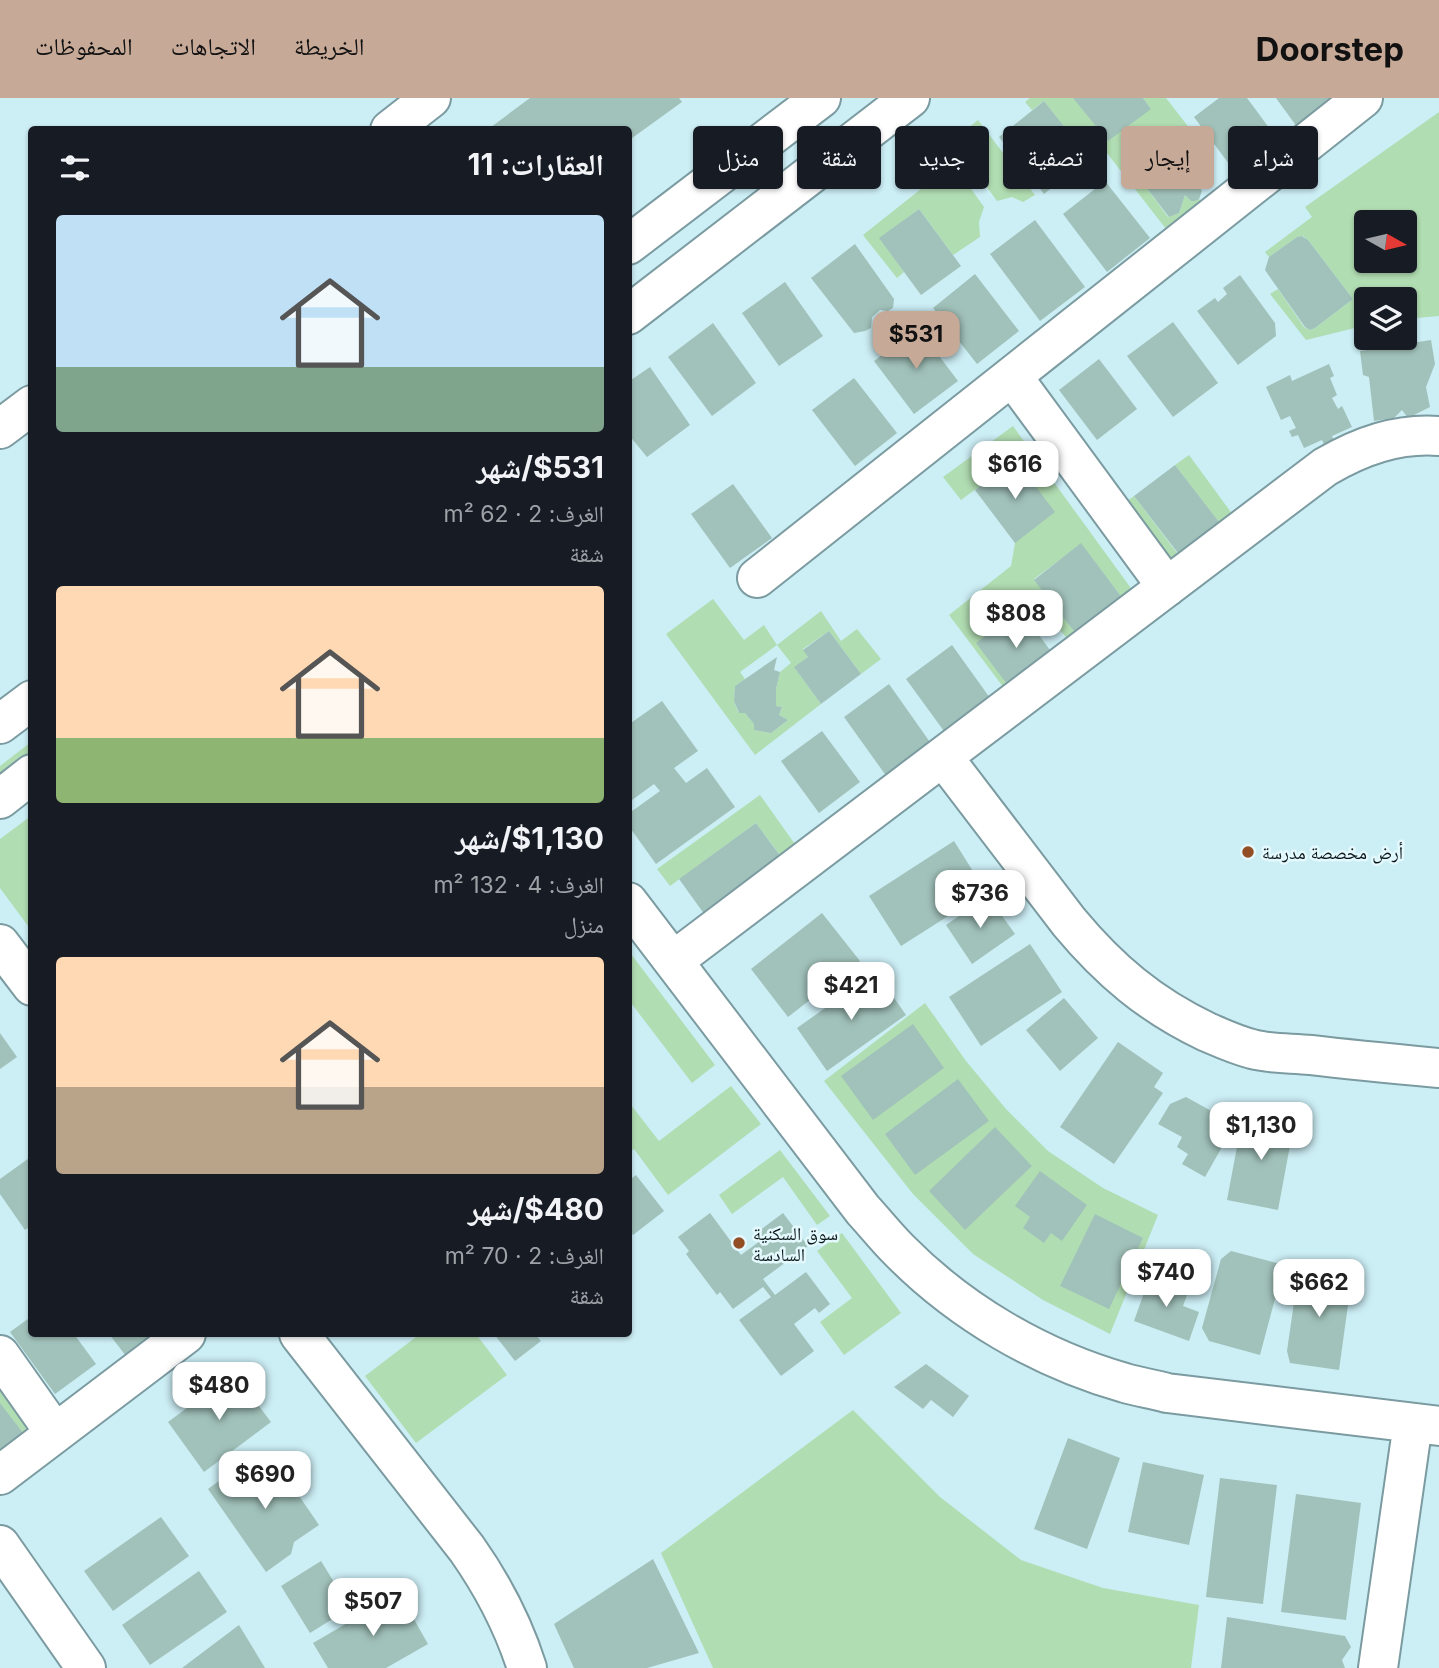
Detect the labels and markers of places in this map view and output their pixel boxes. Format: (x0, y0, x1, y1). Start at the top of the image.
pin: $531 (875, 312, 957, 371)
pin: $616 (974, 442, 1056, 501)
pin: $808 (975, 590, 1057, 650)
place label: أرض مخصصة مدرسة (1262, 842, 1403, 864)
marker: أرض مخصصة مدرسة (1240, 844, 1256, 860)
pin: $736 (939, 870, 1021, 930)
pin: $421 (810, 962, 892, 1022)
pin: $1,130 (1204, 1102, 1318, 1162)
place label: سوق السكنية السادسة (753, 1223, 838, 1265)
marker: سوق السكنية السادسة (731, 1235, 747, 1251)
pin: $740 (1125, 1250, 1207, 1309)
pin: $662 (1278, 1260, 1360, 1319)
pin: $480 (178, 1362, 260, 1422)
pin: $690 (224, 1452, 306, 1511)
pin: $507 (332, 1578, 414, 1638)

